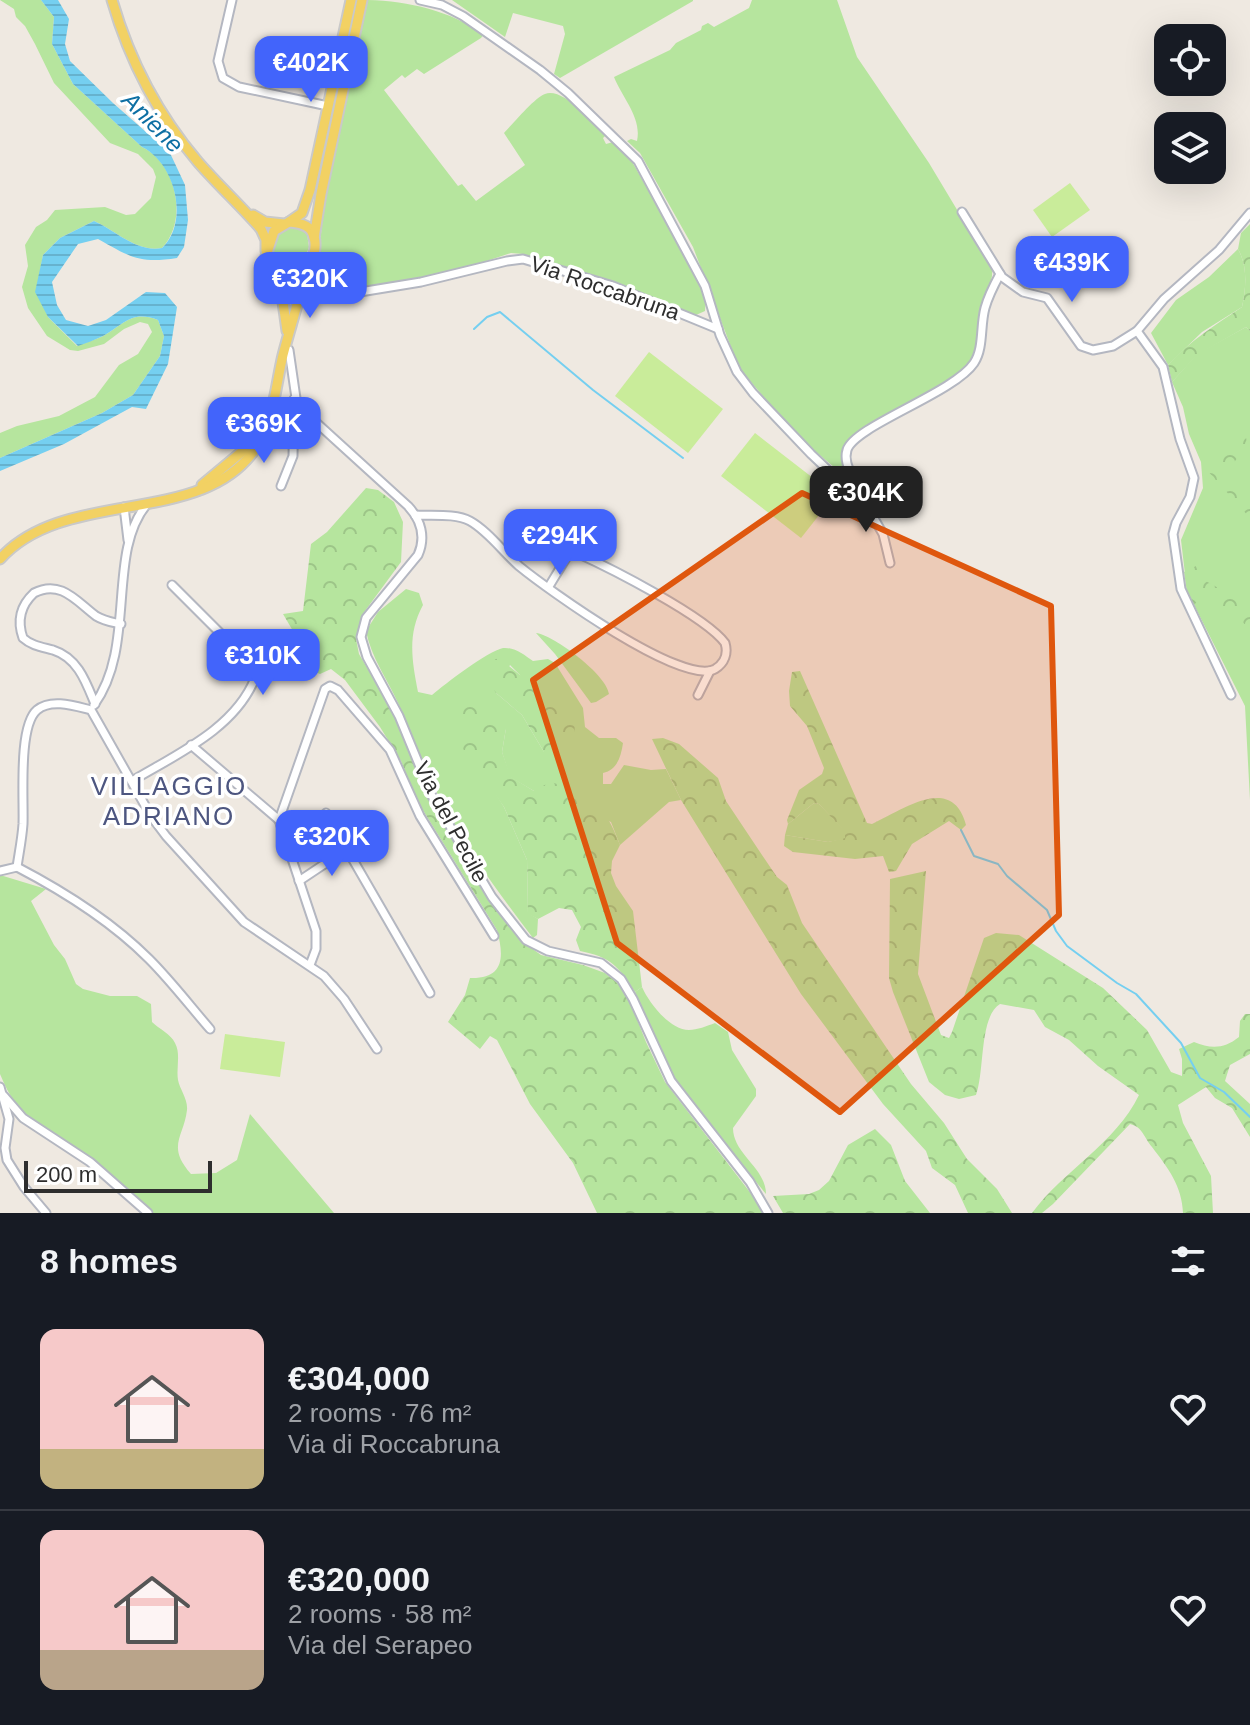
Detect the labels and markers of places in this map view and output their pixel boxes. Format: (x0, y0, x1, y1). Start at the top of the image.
pin: €402K (255, 36, 367, 104)
pin: €439K (1016, 236, 1128, 304)
pin: €320K (254, 252, 366, 320)
pin: €369K (208, 397, 320, 465)
pin: €304K (810, 466, 922, 534)
pin: €294K (504, 509, 616, 577)
pin: €310K (207, 629, 319, 697)
pin: €320K (276, 810, 388, 878)

